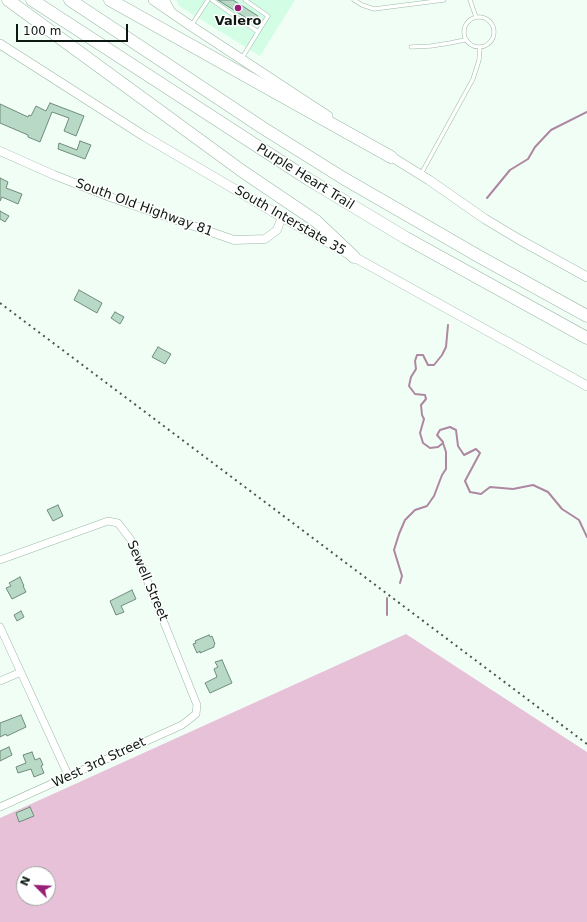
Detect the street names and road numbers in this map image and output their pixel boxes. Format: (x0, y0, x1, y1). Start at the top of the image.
street label: Purple Heart Trail (253, 141, 357, 213)
street label: South Old Highway 81 (73, 176, 215, 240)
street label: South Interstate 35 (232, 183, 348, 259)
street label: Sewell Street (123, 538, 171, 624)
street label: West 3rd Street (50, 735, 148, 791)

